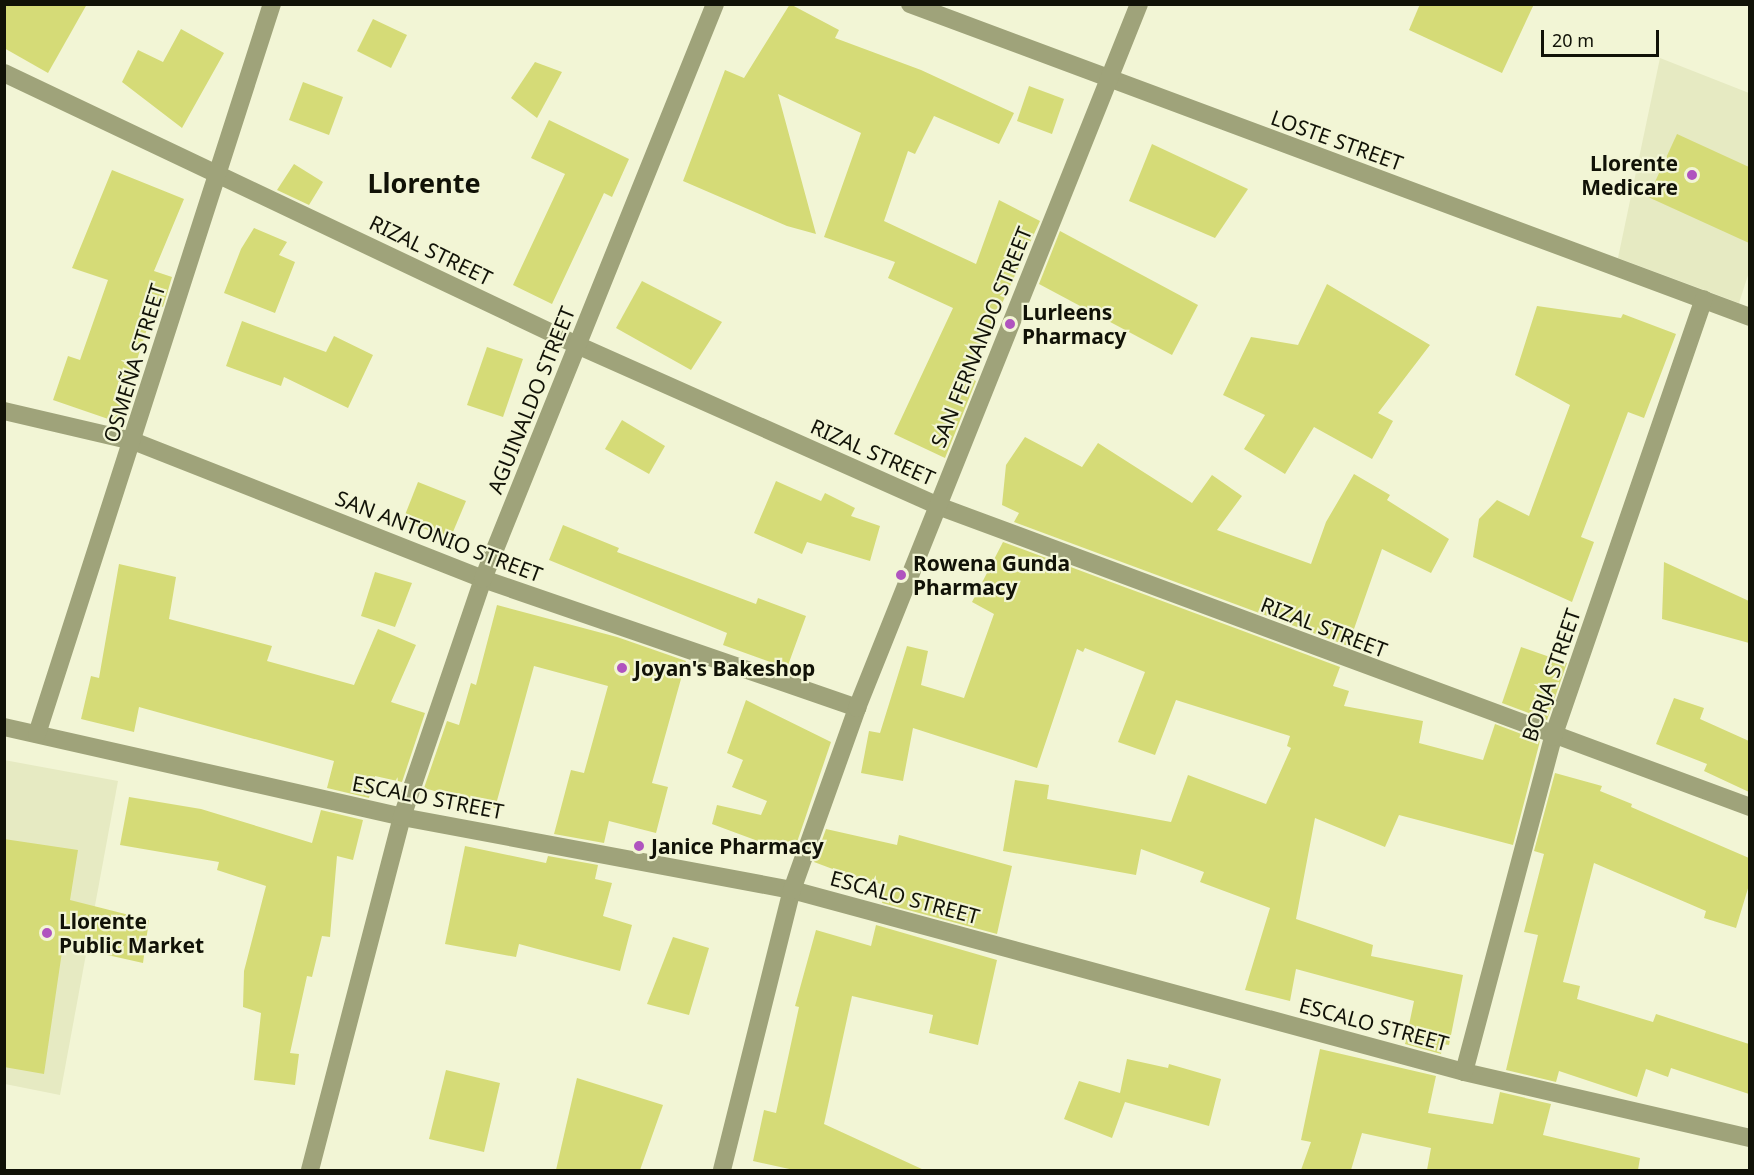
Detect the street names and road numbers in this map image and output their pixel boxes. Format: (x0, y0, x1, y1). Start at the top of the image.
street label: LOSTE STREET (1268, 104, 1406, 176)
street label: RIZAL STREET (366, 209, 496, 291)
street label: SAN FERNANDO STREET (925, 223, 1037, 451)
street label: OSMEÑA STREET (98, 281, 170, 445)
street label: AGUINALDO STREET (482, 303, 580, 497)
street label: RIZAL STREET (807, 413, 939, 491)
street label: SAN ANTONIO STREET (332, 485, 546, 587)
street label: RIZAL STREET (1257, 591, 1391, 663)
street label: BORJA STREET (1516, 605, 1586, 745)
street label: ESCALO STREET (350, 770, 506, 824)
street label: ESCALO STREET (828, 865, 982, 929)
street label: ESCALO STREET (1297, 992, 1451, 1056)

